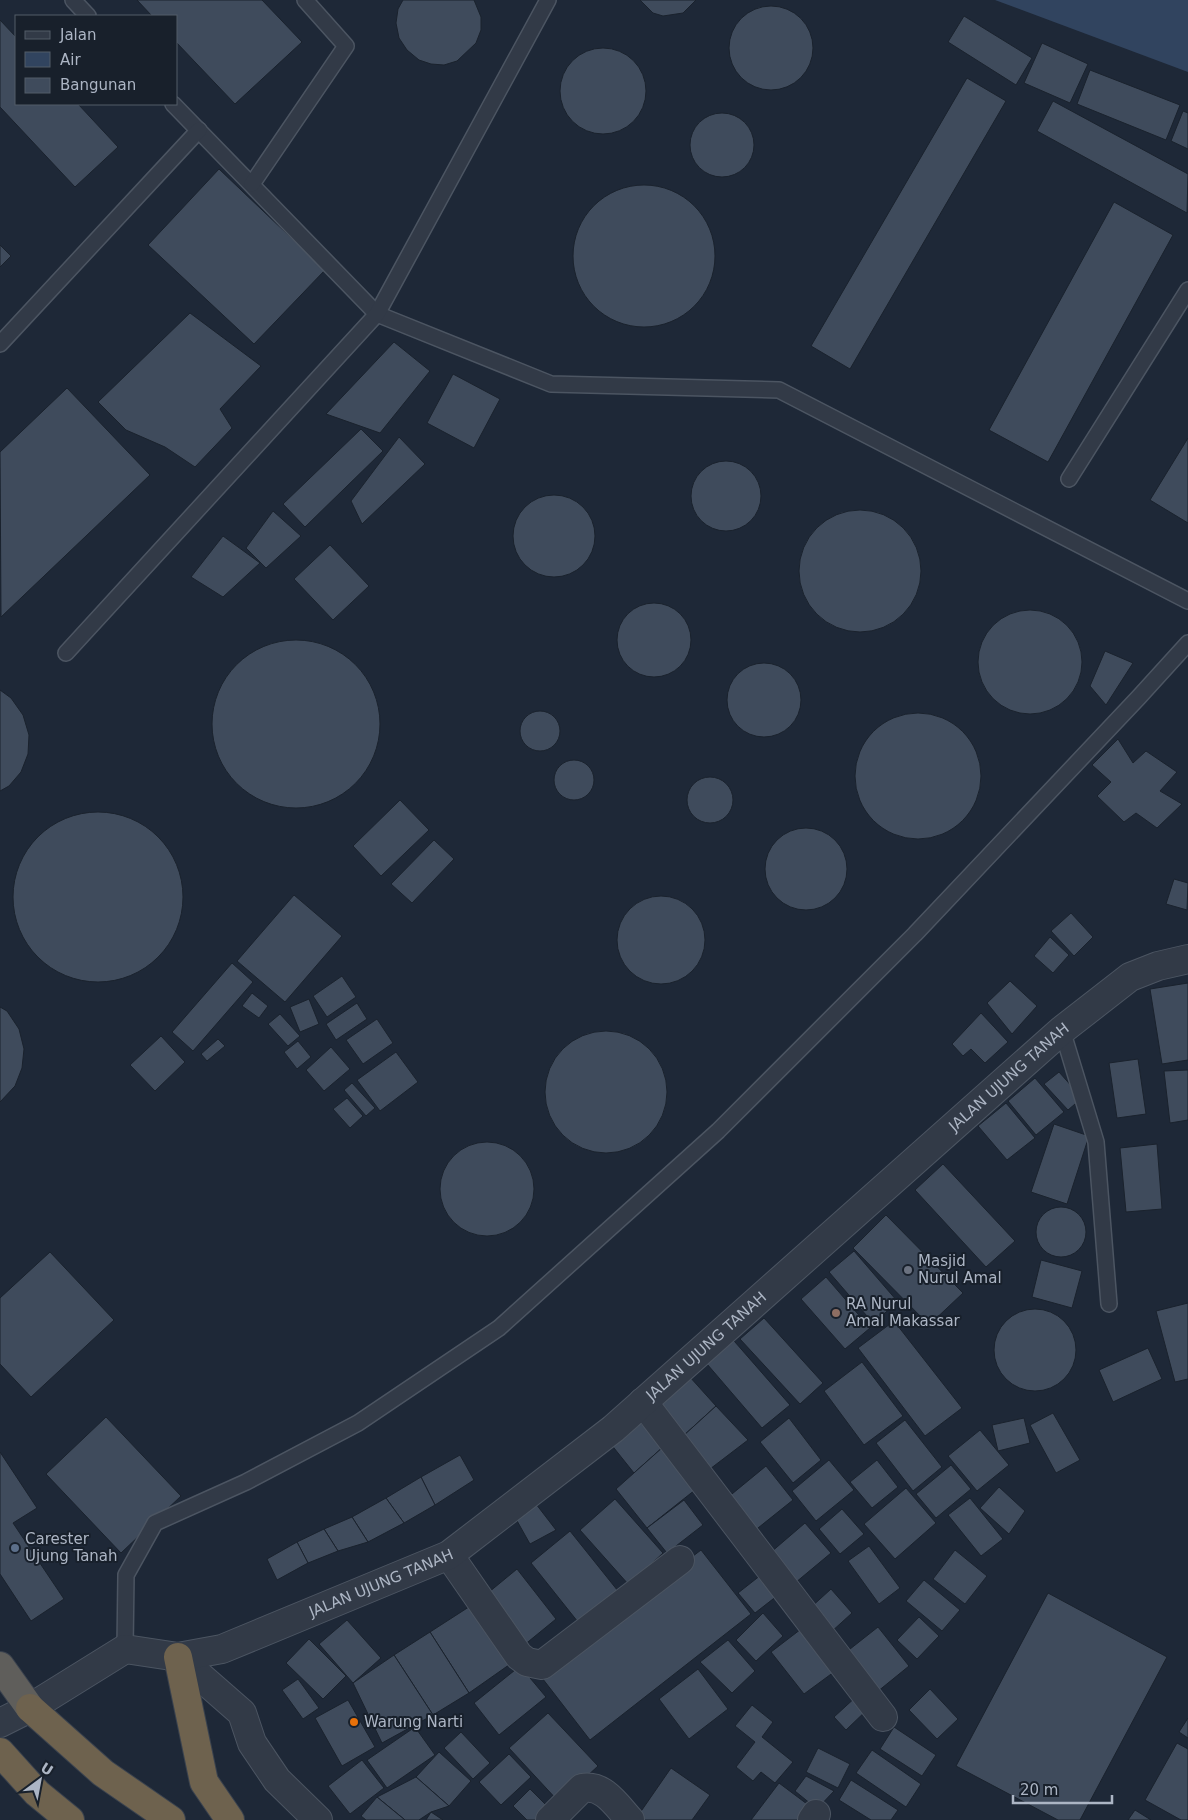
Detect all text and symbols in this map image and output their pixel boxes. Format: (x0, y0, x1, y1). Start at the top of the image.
legend (15, 15, 178, 105)
text: Jalan (59, 26, 96, 44)
text: Air (60, 51, 81, 69)
text: Bangunan (60, 76, 136, 94)
street label: JALAN UJUNG TANAH (945, 1019, 1073, 1136)
place label: Masjid Nurul Amal (918, 1252, 1002, 1287)
marker: Masjid Nurul Amal (902, 1264, 914, 1276)
street label: JALAN UJUNG TANAH (642, 1288, 770, 1405)
place label: RA Nurul Amal Makassar (846, 1295, 961, 1330)
marker: RA Nurul Amal Makassar (830, 1307, 842, 1319)
place label: Carester Ujung Tanah (25, 1530, 118, 1565)
marker: Carester Ujung Tanah (9, 1542, 21, 1554)
street label: JALAN UJUNG TANAH (305, 1545, 456, 1621)
place label: Warung Narti (364, 1713, 463, 1731)
marker: Warung Narti (348, 1716, 360, 1728)
north arrow (15, 1755, 65, 1805)
text: U (38, 1759, 56, 1779)
scale bar (1013, 1772, 1112, 1804)
text: 20 m (1020, 1781, 1058, 1799)

